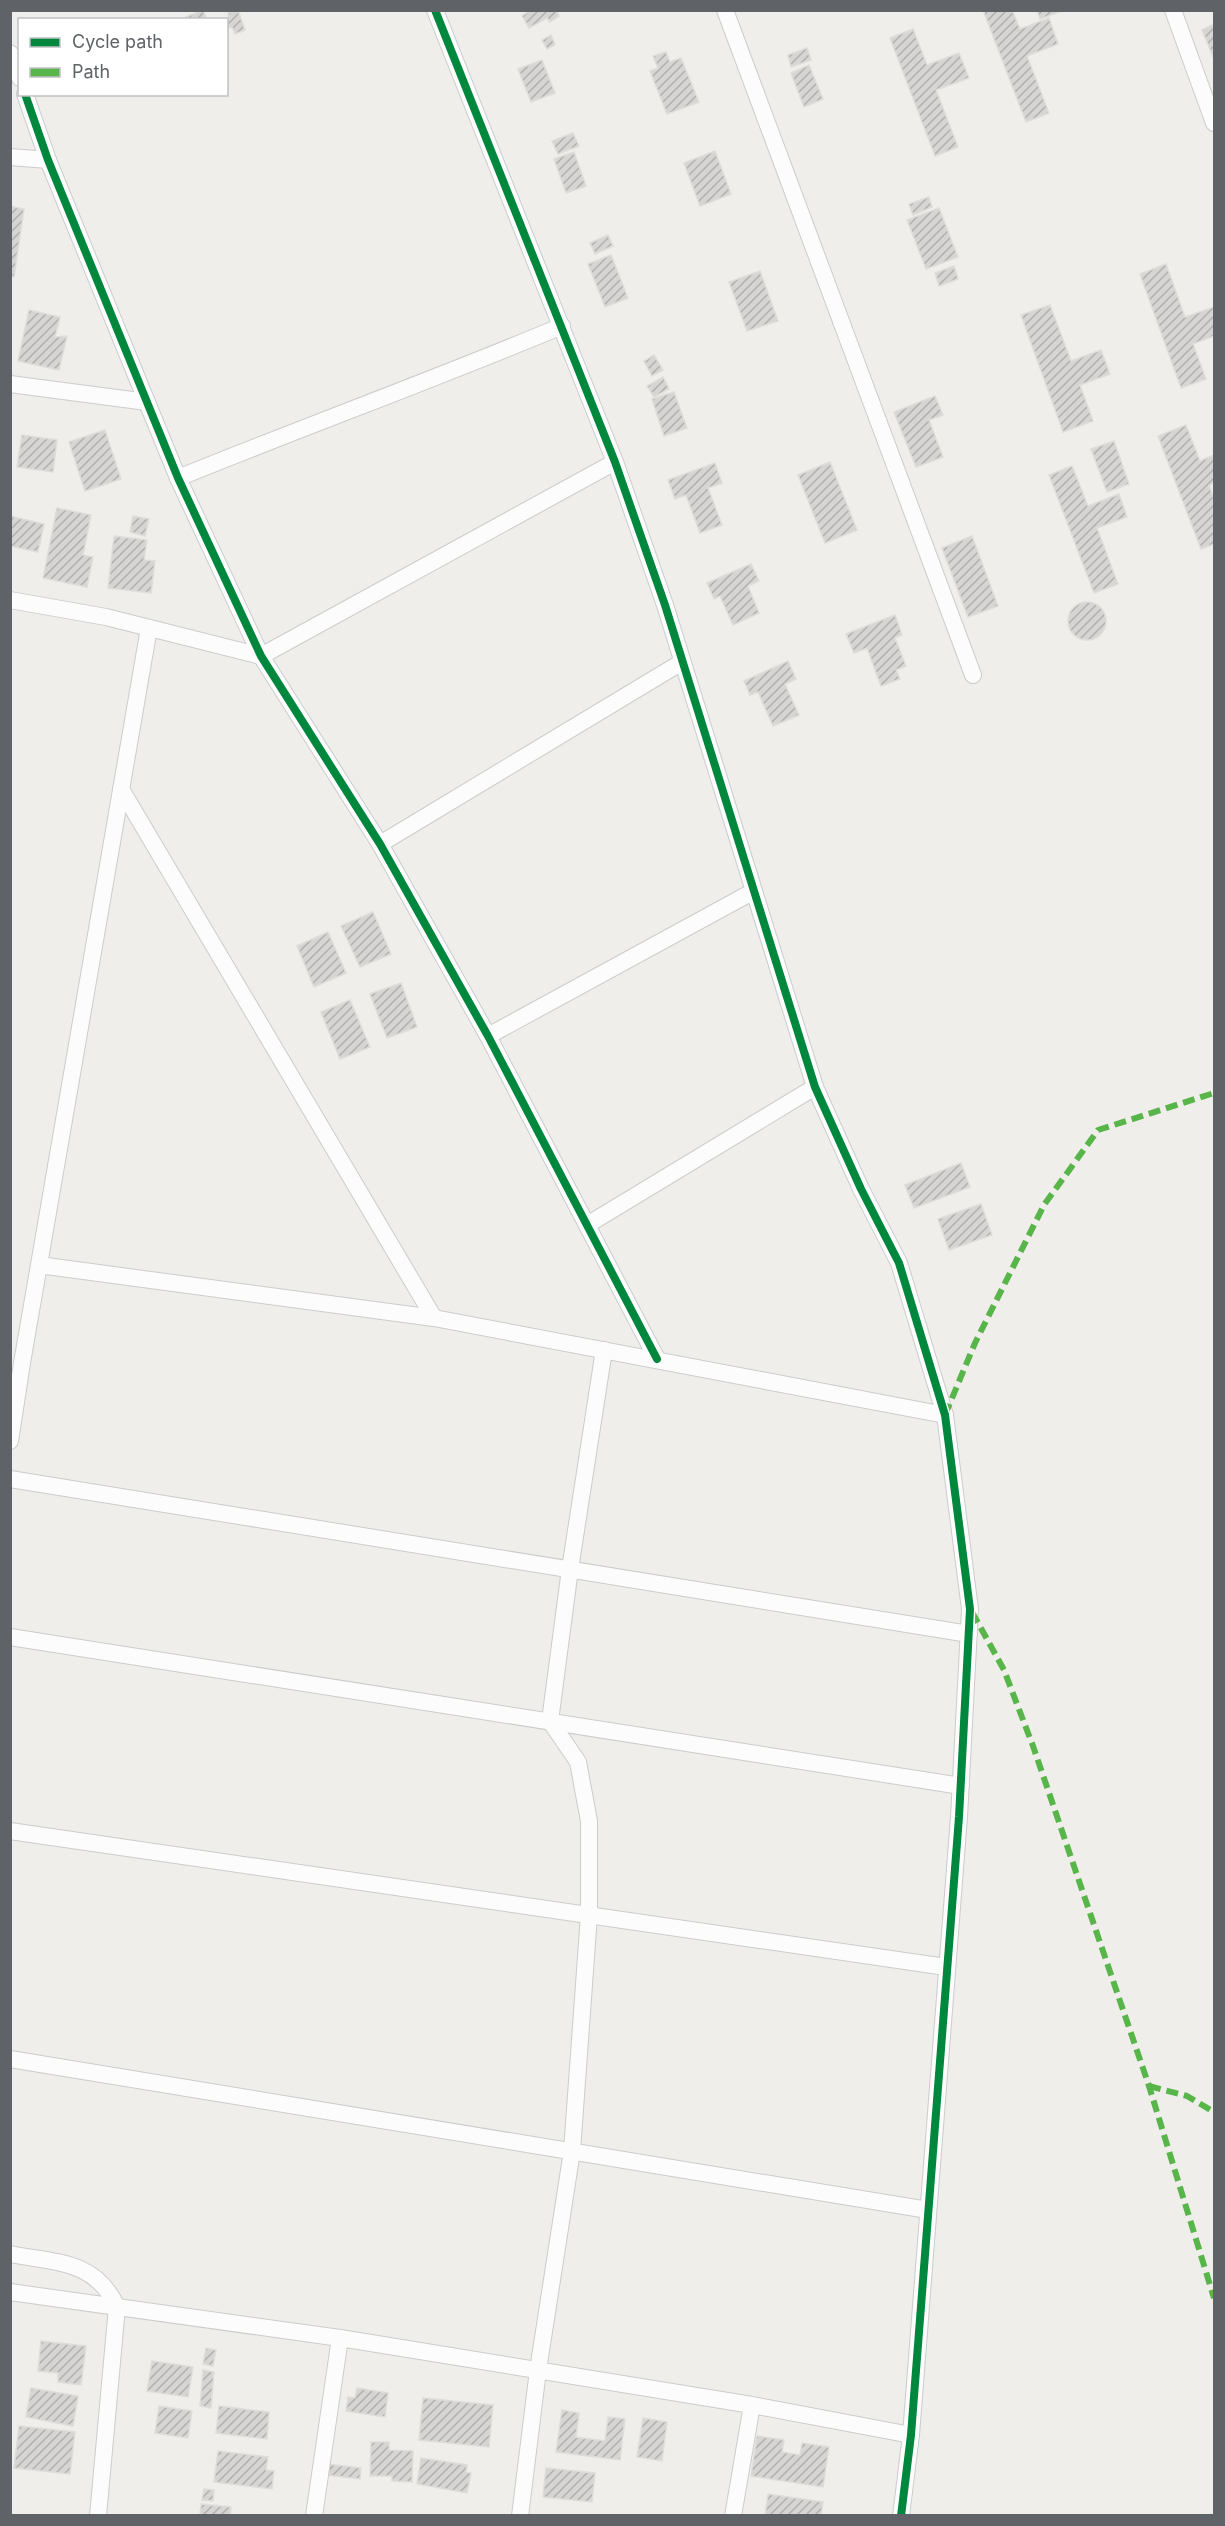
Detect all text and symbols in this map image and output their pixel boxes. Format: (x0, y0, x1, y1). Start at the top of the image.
legend (18, 18, 228, 96)
text: Cycle path (72, 31, 163, 52)
text: Path (72, 61, 110, 82)

